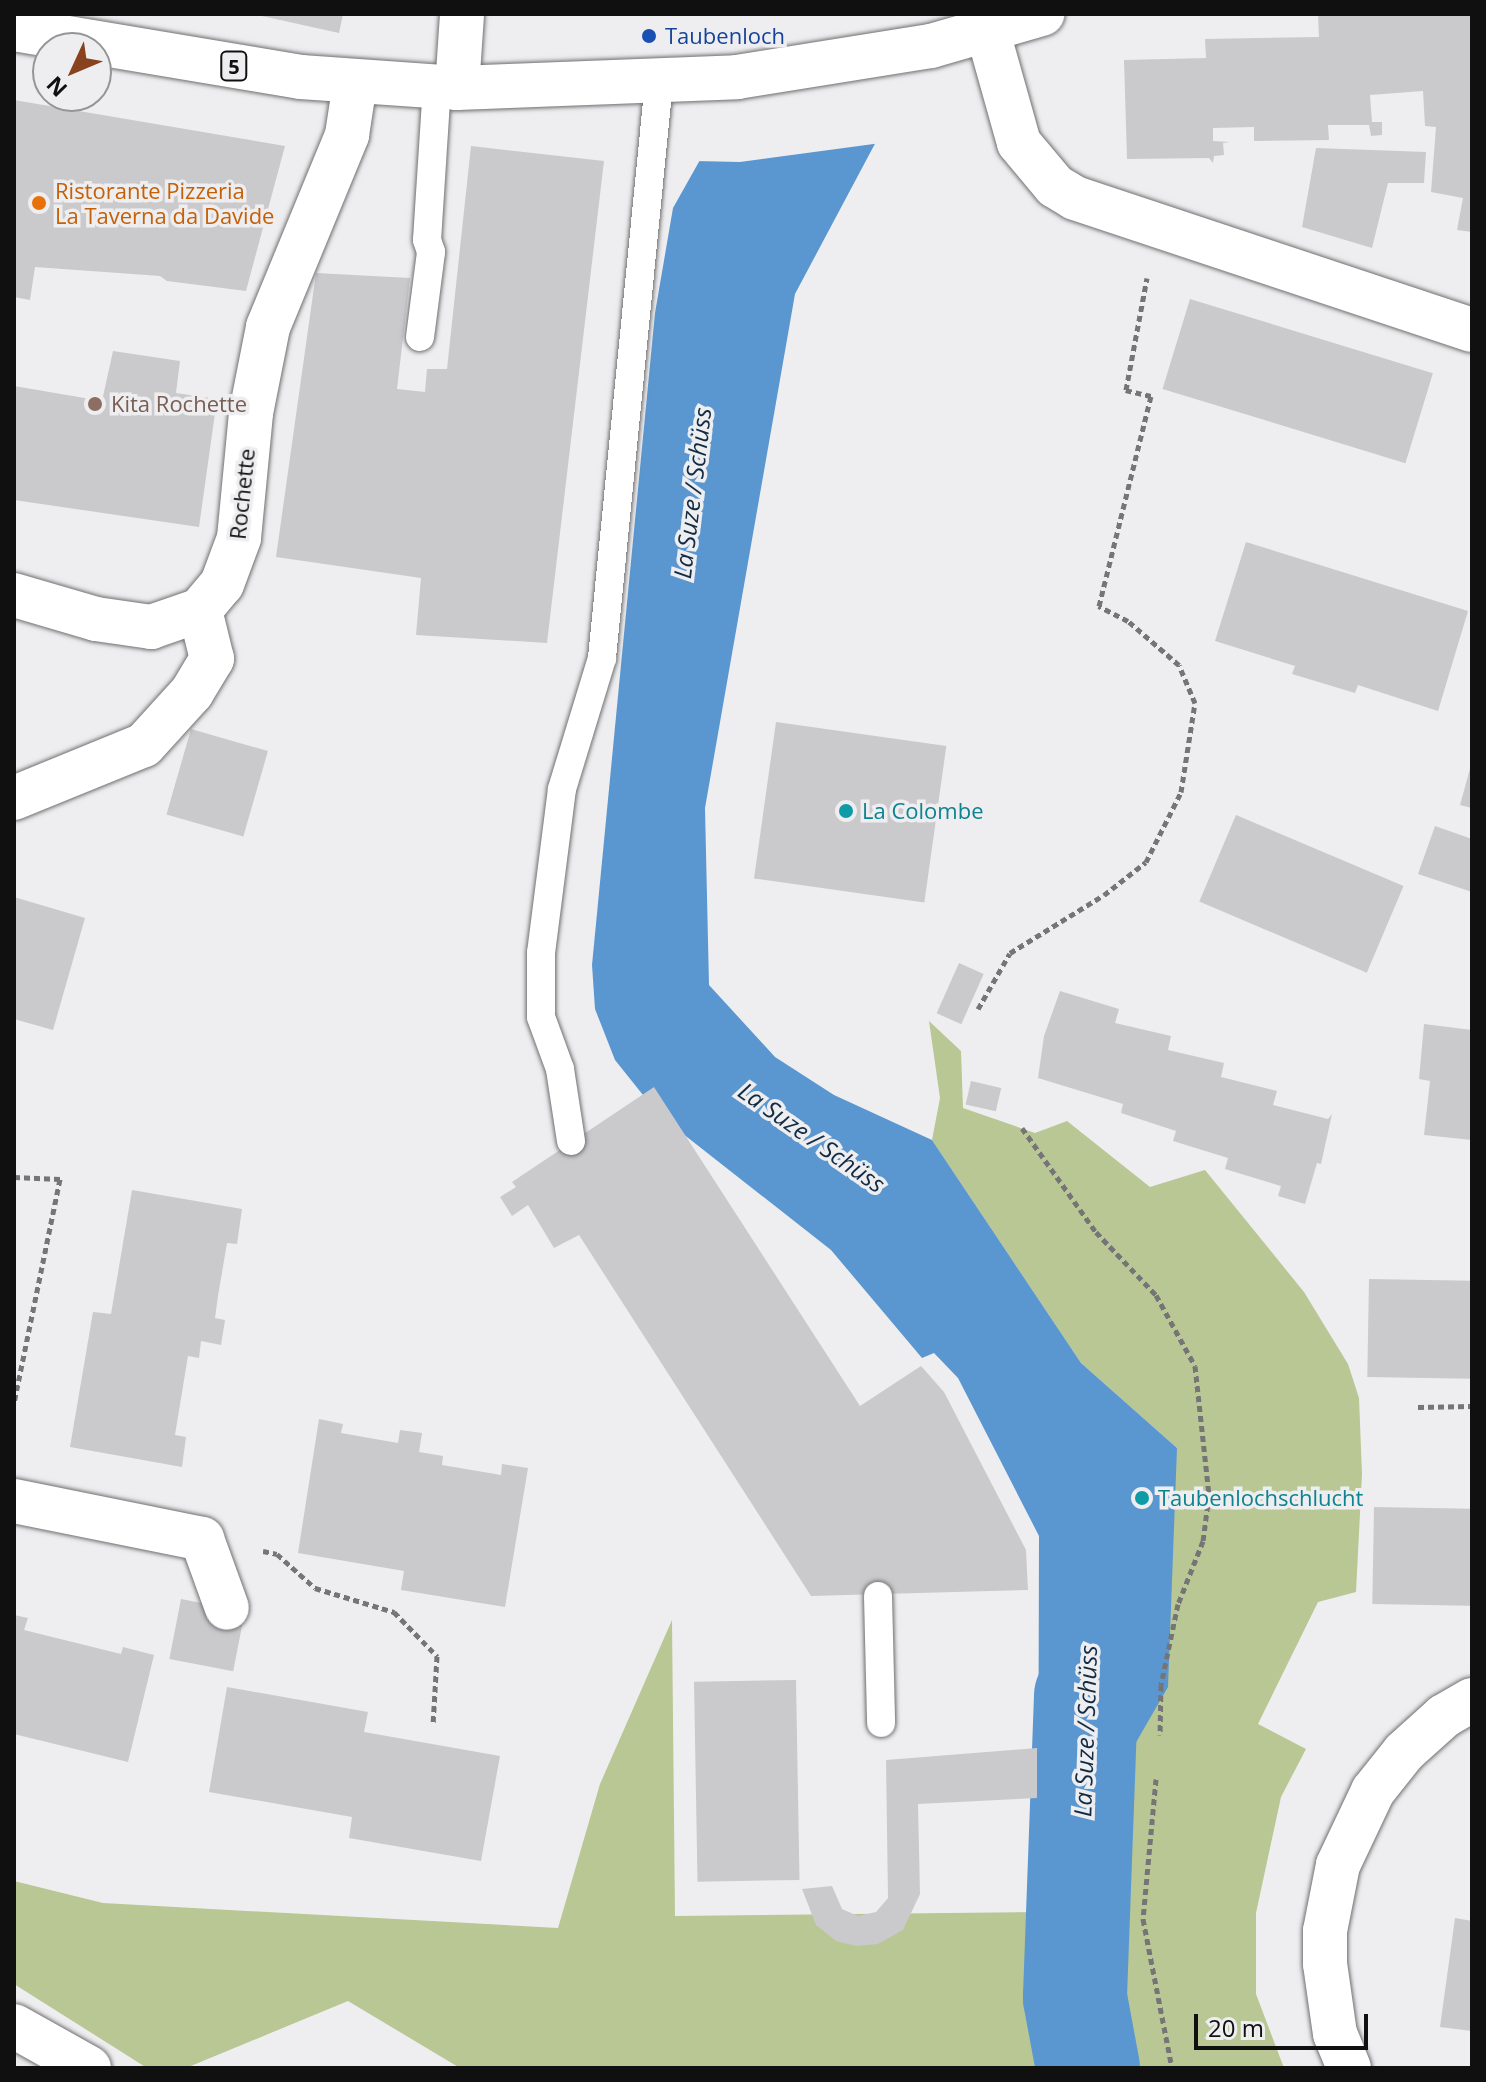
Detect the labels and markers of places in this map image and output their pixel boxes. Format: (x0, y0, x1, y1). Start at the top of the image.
place label: Taubenloch (665, 23, 785, 49)
marker: Taubenloch (640, 27, 658, 45)
place label: Ristorante Pizzeria La Taverna da Davide (55, 177, 274, 228)
marker: Ristorante Pizzeria La Taverna da Davide (30, 194, 48, 212)
place label: Kita Rochette (111, 391, 247, 417)
marker: Kita Rochette (86, 395, 104, 413)
place label: La Colombe (862, 798, 983, 824)
marker: La Colombe (837, 802, 855, 820)
place label: Taubenlochschlucht (1158, 1485, 1363, 1511)
marker: Taubenlochschlucht (1133, 1489, 1151, 1507)

